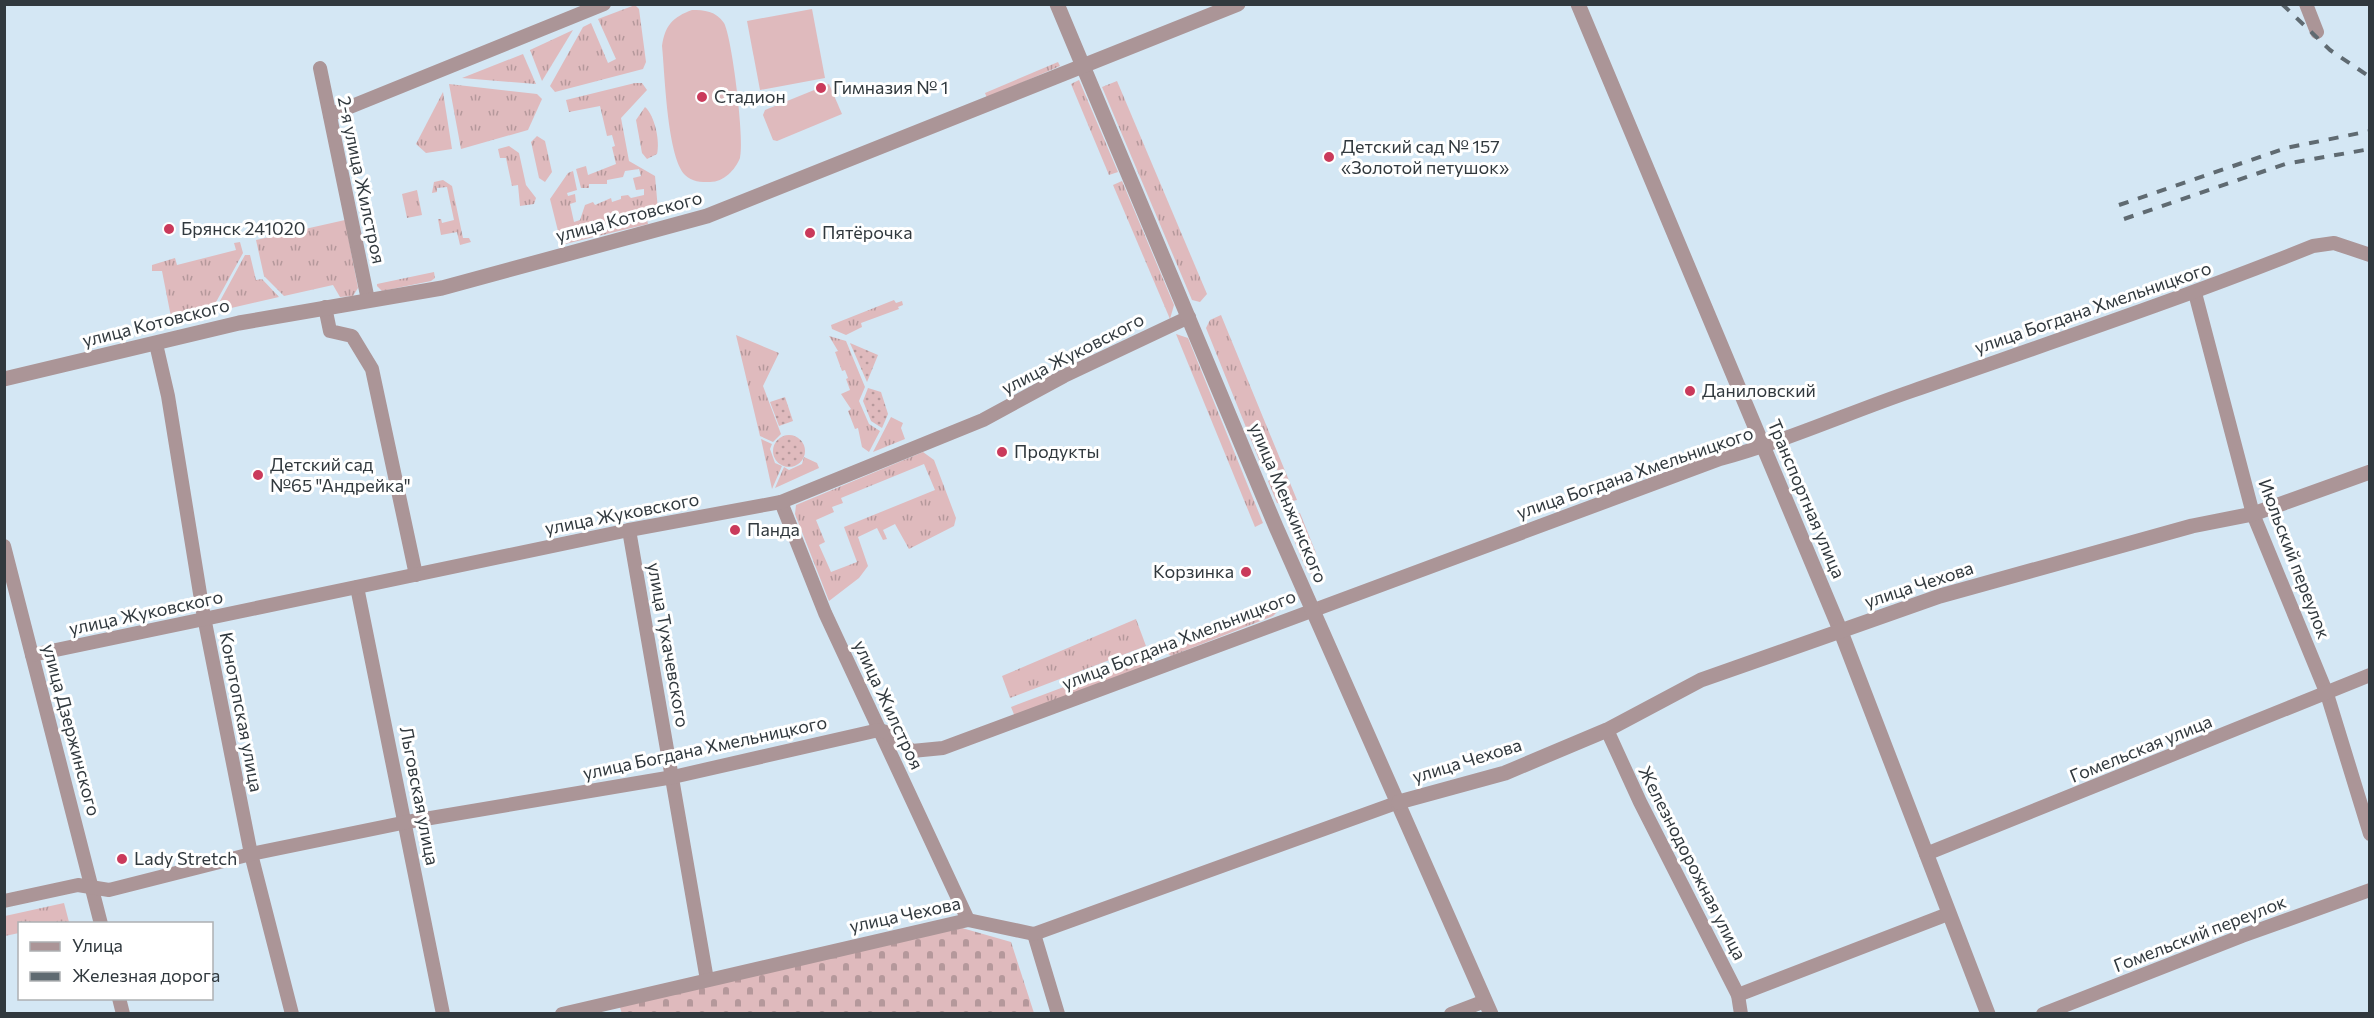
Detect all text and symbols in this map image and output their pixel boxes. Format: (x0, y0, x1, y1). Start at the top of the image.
place label: Гимназия № 1 (833, 76, 949, 98)
marker: Гимназия № 1 (814, 81, 828, 95)
place label: Стадион (714, 85, 786, 107)
marker: Стадион (695, 90, 709, 104)
street label: 2-я улица Жилстроя (333, 94, 390, 266)
place label: Детский сад № 157 «Золотой петушок» (1341, 135, 1509, 178)
marker: Детский сад № 157 «Золотой петушок» (1322, 150, 1336, 164)
street label: улица Котовского (553, 186, 704, 246)
place label: Брянск 241020 (181, 217, 306, 239)
place label: Пятёрочка (822, 221, 913, 243)
marker: Брянск 241020 (162, 222, 176, 236)
marker: Пятёрочка (803, 226, 817, 240)
street label: улица Богдана Хмельницкого (1971, 256, 2214, 358)
street label: улица Котовского (80, 293, 232, 351)
street label: улица Жуковского (998, 308, 1147, 399)
place label: Даниловский (1702, 379, 1816, 401)
marker: Даниловский (1683, 384, 1697, 398)
street label: Транспортная улица (1763, 416, 1850, 581)
street label: улица Менжинского (1245, 419, 1333, 586)
street label: улица Богдана Хмельницкого (1513, 421, 1756, 523)
place label: Продукты (1014, 440, 1099, 462)
marker: Продукты (995, 445, 1009, 459)
place label: Детский сад №65 "Андрейка" (270, 453, 411, 496)
marker: Детский сад №65 "Андрейка" (251, 468, 265, 482)
street label: Июльский переулок (2254, 476, 2336, 642)
street label: улица Жуковского (543, 487, 701, 539)
place label: Панда (747, 518, 800, 540)
marker: Панда (728, 523, 742, 537)
street label: улица Чехова (1861, 556, 1976, 612)
place label: Корзинка (1153, 560, 1234, 582)
street label: улица Тухачевского (644, 561, 694, 729)
marker: Корзинка (1239, 565, 1253, 579)
street label: улица Богдана Хмельницкого (1059, 584, 1299, 694)
street label: улица Жуковского (67, 585, 225, 639)
street label: Конотопская улица (216, 630, 268, 794)
street label: улица Жилстроя (849, 636, 928, 773)
street label: улица Дзержинского (38, 641, 106, 818)
street label: улица Богдана Хмельницкого (581, 710, 829, 784)
street label: Гомельская улица (2066, 710, 2215, 787)
street label: Льговская улица (396, 725, 444, 867)
street label: улица Чехова (1409, 733, 1524, 787)
street label: Железнодорожная улица (1634, 762, 1752, 963)
place label: Lady Stretch (134, 847, 237, 869)
marker: Lady Stretch (115, 852, 129, 866)
street label: Гомельский переулок (2110, 890, 2289, 976)
street label: улица Чехова (847, 891, 962, 937)
legend (18, 922, 213, 1000)
text: Улица (72, 934, 123, 956)
text: Железная дорога (72, 964, 220, 986)

